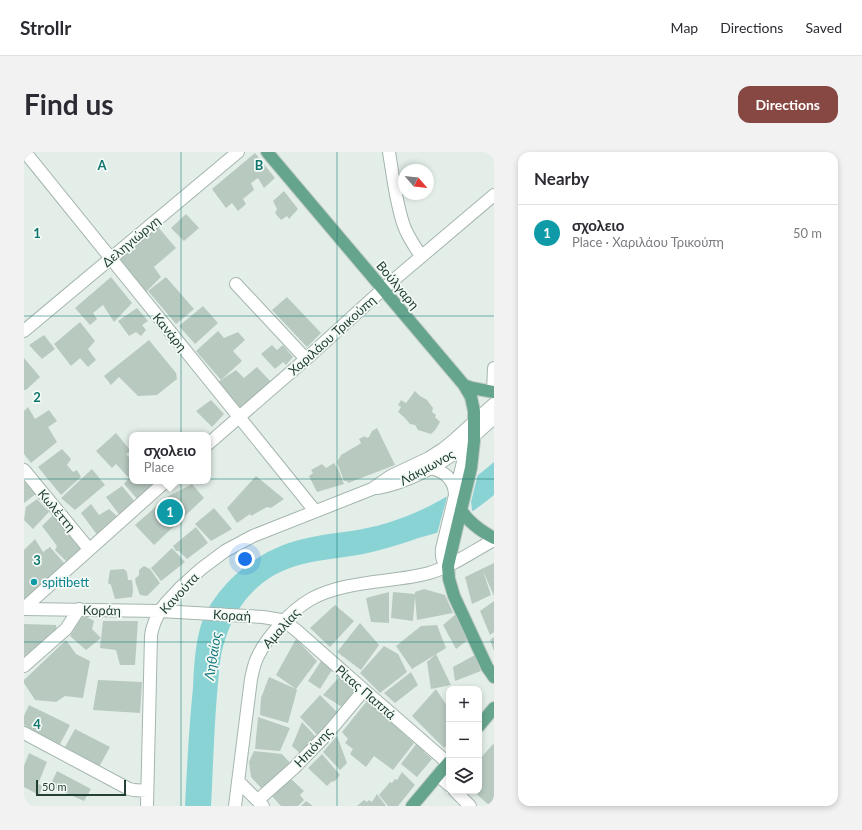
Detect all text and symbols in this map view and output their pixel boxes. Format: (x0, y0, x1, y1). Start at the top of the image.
text: Strollr (20, 16, 71, 39)
text: Map (671, 19, 698, 36)
text: Directions (720, 19, 783, 36)
text: Saved (805, 19, 842, 36)
button: Directions (738, 86, 838, 123)
text: Find us (24, 87, 114, 121)
text: A (96, 157, 107, 173)
text: B (255, 157, 264, 173)
north arrow (398, 164, 434, 200)
text: Nearby (534, 168, 589, 189)
street label: Δεληγιώργη (99, 212, 163, 270)
text: σχολειο (572, 216, 624, 234)
text: 1 (33, 225, 41, 241)
text: 1 (543, 225, 551, 241)
text: 50 m (793, 225, 822, 241)
text: Place · Χαριλάου Τρικούπη (572, 234, 724, 250)
street label: Βούλγαρη (373, 258, 423, 312)
street label: Χαριλάου Τρικούπη (285, 292, 379, 378)
street label: Κανάρη (150, 309, 190, 355)
text: 2 (33, 389, 41, 405)
popup (129, 432, 211, 484)
text: σχολειο (144, 441, 196, 459)
street label: Λάκμωνος (397, 445, 457, 489)
text: Place (144, 459, 174, 475)
street label: Κωλέττη (35, 486, 79, 534)
pin: 1 (157, 497, 183, 527)
your location (235, 549, 255, 569)
text: 3 (33, 552, 41, 568)
street label: Κανούτα (156, 569, 202, 617)
place label: spitibett (42, 574, 89, 590)
marker: spitibett (29, 577, 39, 587)
street label: Κοράη (83, 602, 121, 618)
street label: Αμαλίας (259, 605, 303, 651)
street label: Κοραή (213, 606, 251, 624)
water label: Ληθαίος (200, 630, 224, 682)
street label: Ρίτας Παππά (333, 661, 400, 723)
map controls (446, 686, 482, 794)
button: + (446, 686, 482, 722)
text: 4 (33, 716, 41, 732)
button: − (446, 722, 482, 758)
street label: Ηπιόνης (291, 724, 335, 770)
button: layers (446, 758, 482, 794)
scale bar (36, 778, 126, 797)
text: 50 m (42, 780, 67, 793)

